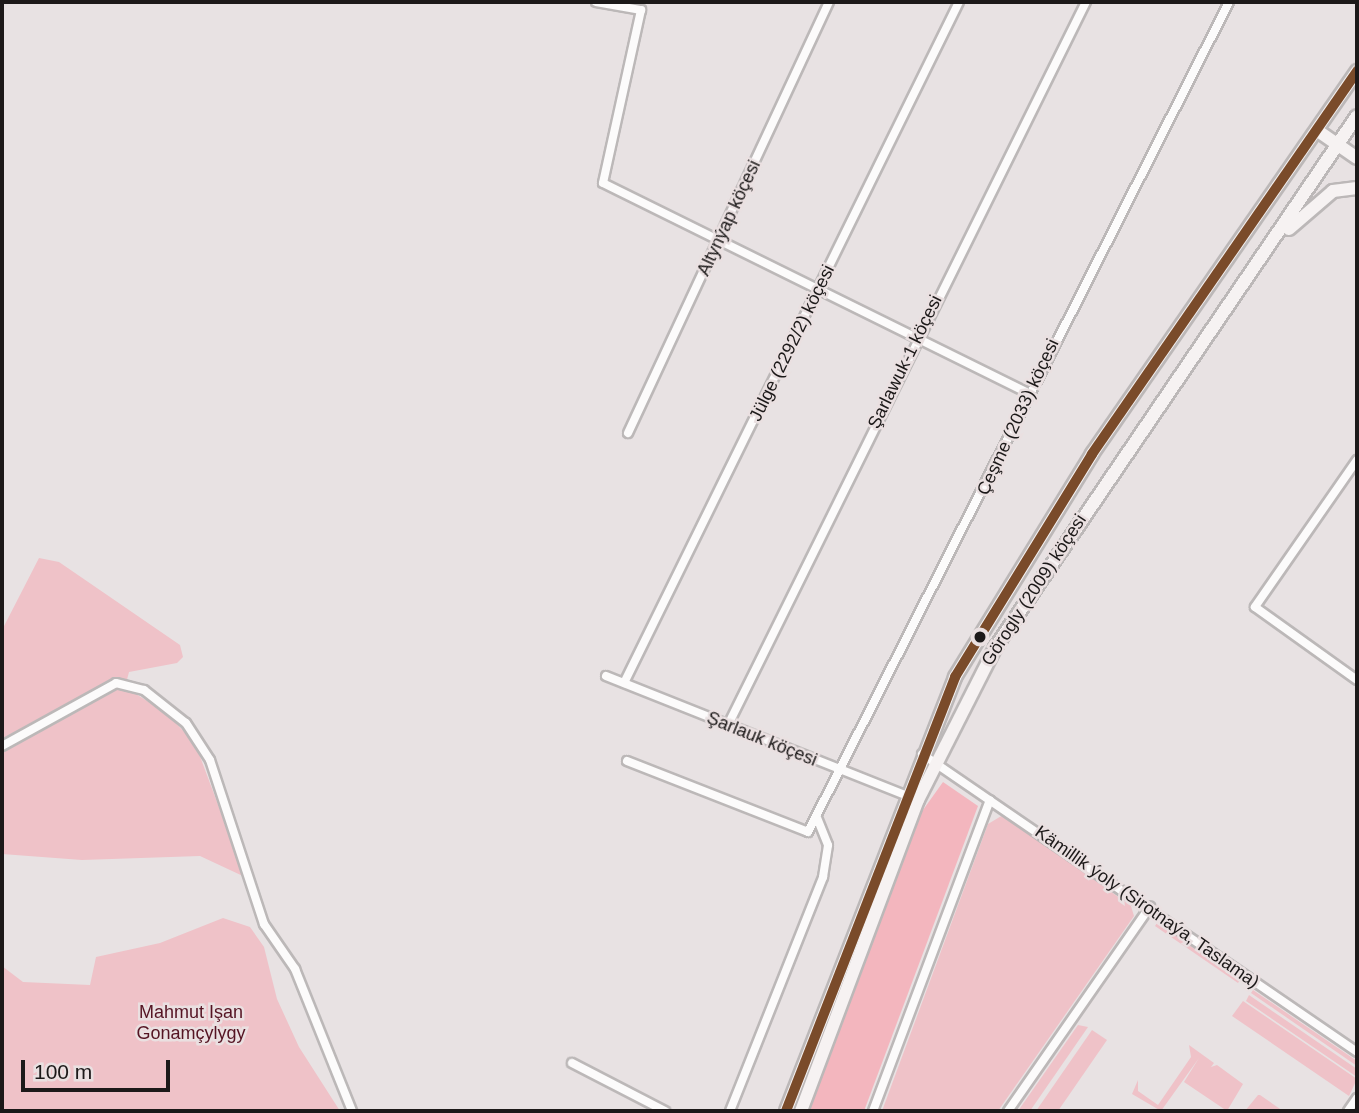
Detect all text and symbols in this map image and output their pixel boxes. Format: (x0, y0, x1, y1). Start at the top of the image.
street label: Altynýap köçesi (693, 157, 765, 279)
street label: Jülge (2292/2) köçesi (745, 261, 839, 425)
street label: Şarlawuk-1 köçesi (863, 292, 947, 432)
street label: Çeşme (2033) köçesi (972, 335, 1064, 499)
street label: Görogly (2009) köçesi (977, 510, 1091, 670)
unlabelled marker (973, 630, 987, 644)
street label: Şarlauk köçesi (704, 707, 820, 771)
street label: Kämillik ýoly (Sirotnaýa, Taslama) (1031, 821, 1263, 993)
park label: Mahmut Işan Gonamçylygy (136, 1002, 246, 1044)
scale bar (24, 1046, 173, 1090)
text: 100 m (34, 1060, 92, 1083)

